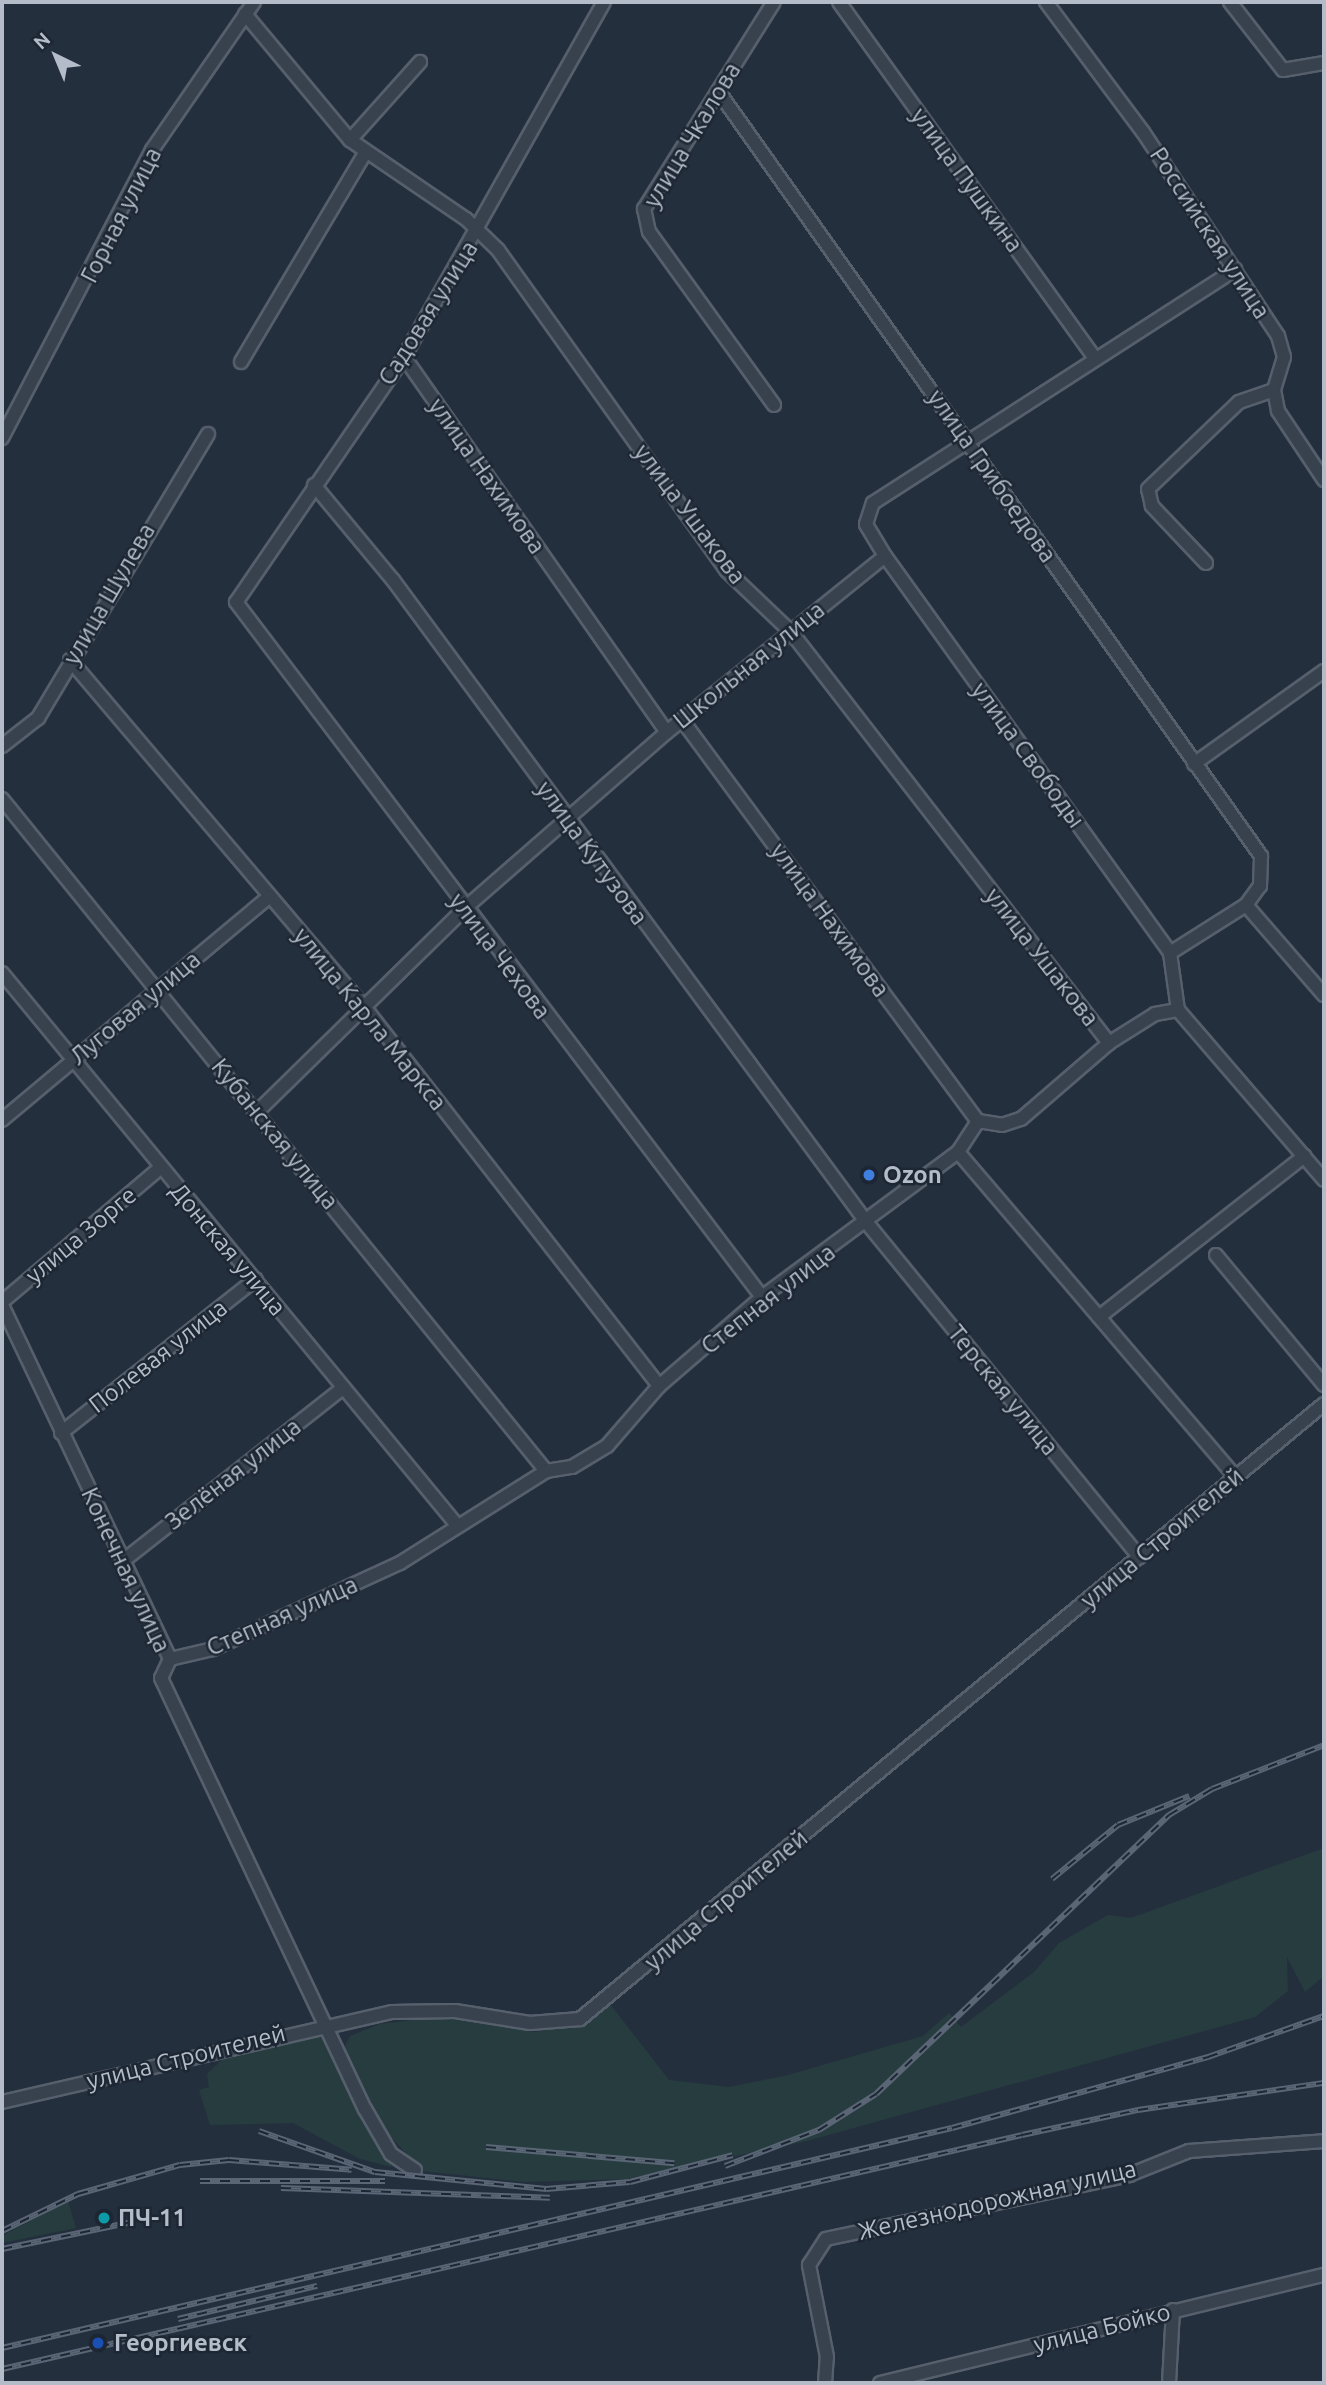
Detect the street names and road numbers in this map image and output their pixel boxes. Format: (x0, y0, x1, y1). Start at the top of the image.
street label: улица Чкалова (637, 57, 747, 213)
street label: улица Пушкина (905, 102, 1029, 258)
street label: Российская улица (1144, 142, 1276, 324)
street label: Горная улица (75, 143, 167, 287)
street label: Садовая улица (372, 235, 484, 391)
street label: улица Грибоедова (922, 384, 1062, 568)
street label: улица Нахимова (423, 393, 551, 559)
street label: улица Ушакова (628, 438, 752, 590)
street label: улица Шулева (57, 518, 161, 670)
street label: Школьная улица (668, 595, 830, 735)
street label: улица Свободы (965, 676, 1091, 834)
street label: улица Кутузова (530, 775, 654, 931)
street label: улица Нахимова (764, 837, 896, 1003)
street label: улица Ушакова (979, 882, 1105, 1032)
street label: улица Чехова (443, 887, 557, 1025)
street label: улица Карла Маркса (287, 922, 453, 1116)
street label: Луговая улица (64, 945, 206, 1071)
street label: Кубанская улица (205, 1053, 345, 1215)
street label: Донская улица (164, 1177, 292, 1321)
street label: улица Зорге (20, 1180, 142, 1290)
street label: Степная улица (695, 1238, 841, 1360)
street label: Полевая улица (83, 1293, 233, 1419)
street label: Терская улица (942, 1319, 1064, 1461)
street label: Зелёная улица (159, 1412, 307, 1536)
street label: улица Строителей (1075, 1461, 1249, 1615)
street label: Конечная улица (75, 1483, 177, 1657)
street label: Степная улица (202, 1570, 362, 1662)
street label: улица Строителей (639, 1823, 813, 1977)
street label: улица Строителей (84, 2018, 288, 2096)
street label: Железнодорожная улица (855, 2154, 1139, 2246)
street label: улица Бойко (1031, 2297, 1173, 2359)

